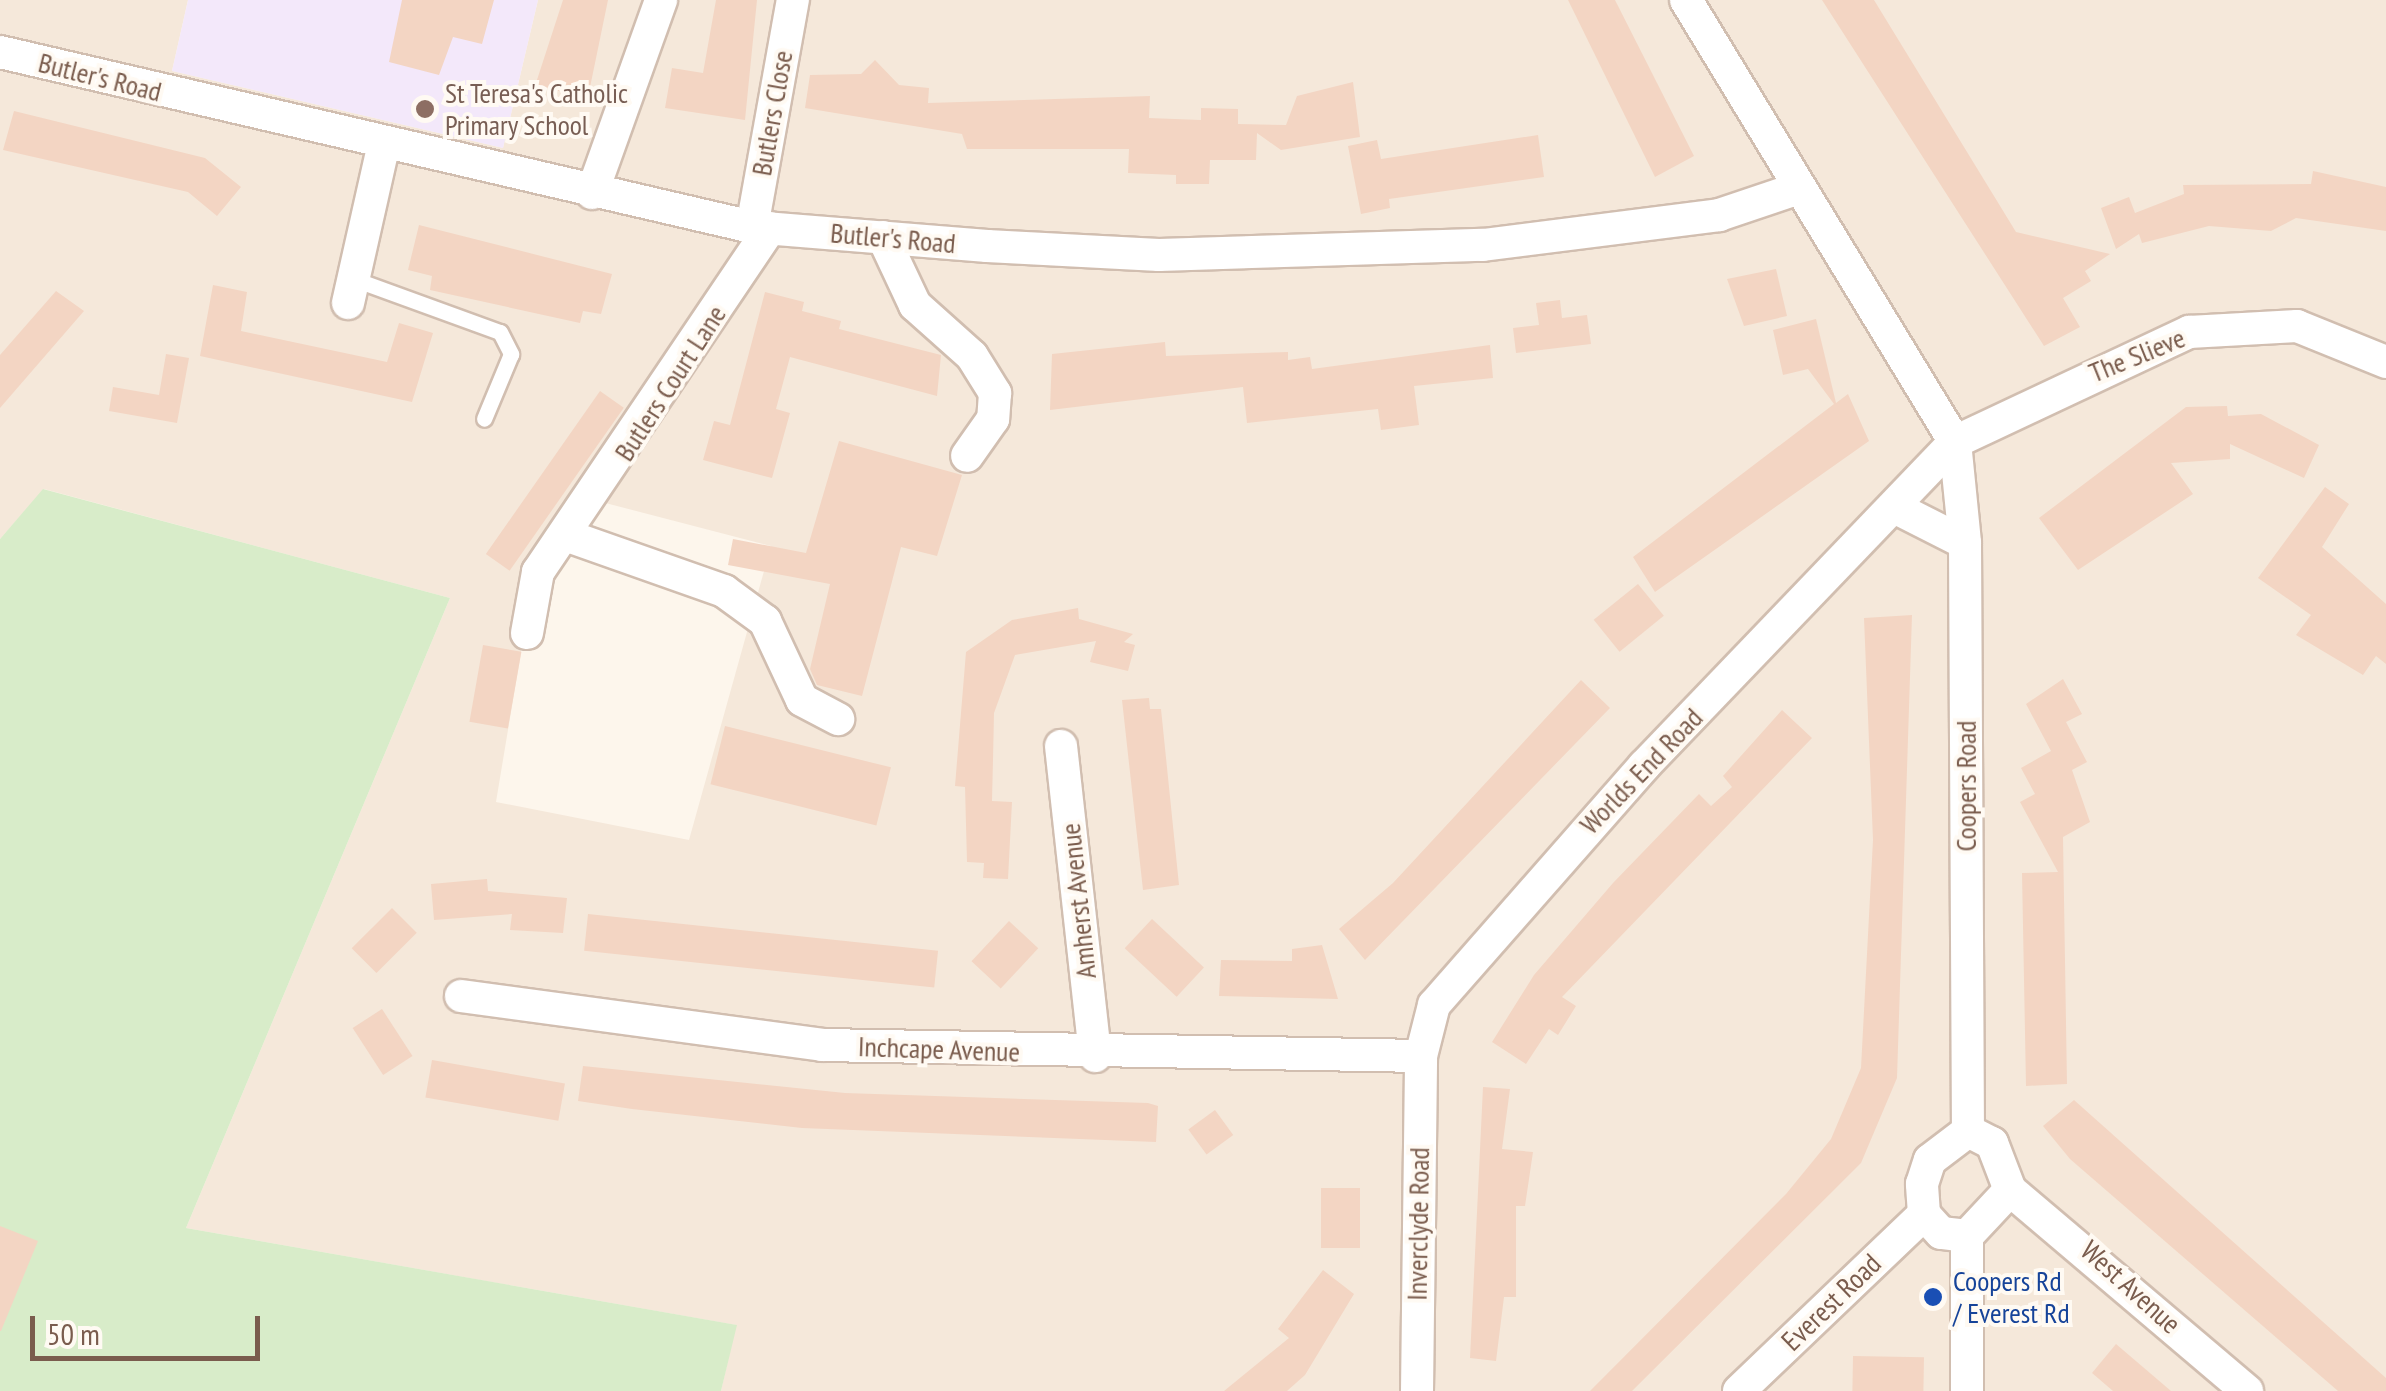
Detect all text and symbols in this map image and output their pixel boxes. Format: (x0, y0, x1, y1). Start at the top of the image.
street label: Butler's Road (35, 46, 165, 108)
street label: Butlers Close (744, 48, 800, 178)
place label: St Teresa's Catholic Primary School (445, 76, 629, 142)
marker: St Teresa's Catholic Primary School (414, 98, 436, 120)
street label: Butler's Road (829, 216, 957, 260)
street label: Butlers Court Lane (607, 299, 733, 467)
street label: The Slieve (2084, 321, 2190, 389)
street label: Worlds End Road (1573, 701, 1709, 841)
street label: Coopers Road (1949, 721, 1983, 851)
street label: Amherst Avenue (1053, 821, 1103, 981)
street label: Inchcape Avenue (857, 1029, 1021, 1069)
street label: Inverclyde Road (1400, 1147, 1436, 1301)
street label: West Avenue (2074, 1233, 2188, 1341)
street label: Everest Road (1775, 1247, 1887, 1357)
place label: Coopers Rd / Everest Rd (1953, 1264, 2070, 1330)
marker: Coopers Rd / Everest Rd (1922, 1286, 1944, 1308)
scale bar (35, 1296, 265, 1358)
text: 50 m (47, 1314, 100, 1353)

